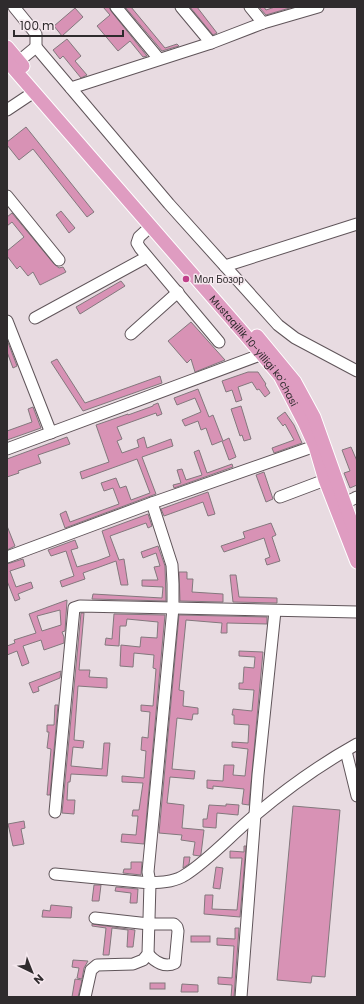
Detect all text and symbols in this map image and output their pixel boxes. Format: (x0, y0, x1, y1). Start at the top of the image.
scale bar (14, 12, 123, 38)
text: 100 m (20, 17, 54, 34)
place label: Мол Бозор (194, 272, 244, 287)
marker: Мол Бозор (181, 274, 191, 284)
street label: Mustaqillik 10-yilligi ko'chasi (206, 292, 302, 409)
north arrow (12, 952, 52, 992)
text: N (30, 971, 47, 988)

